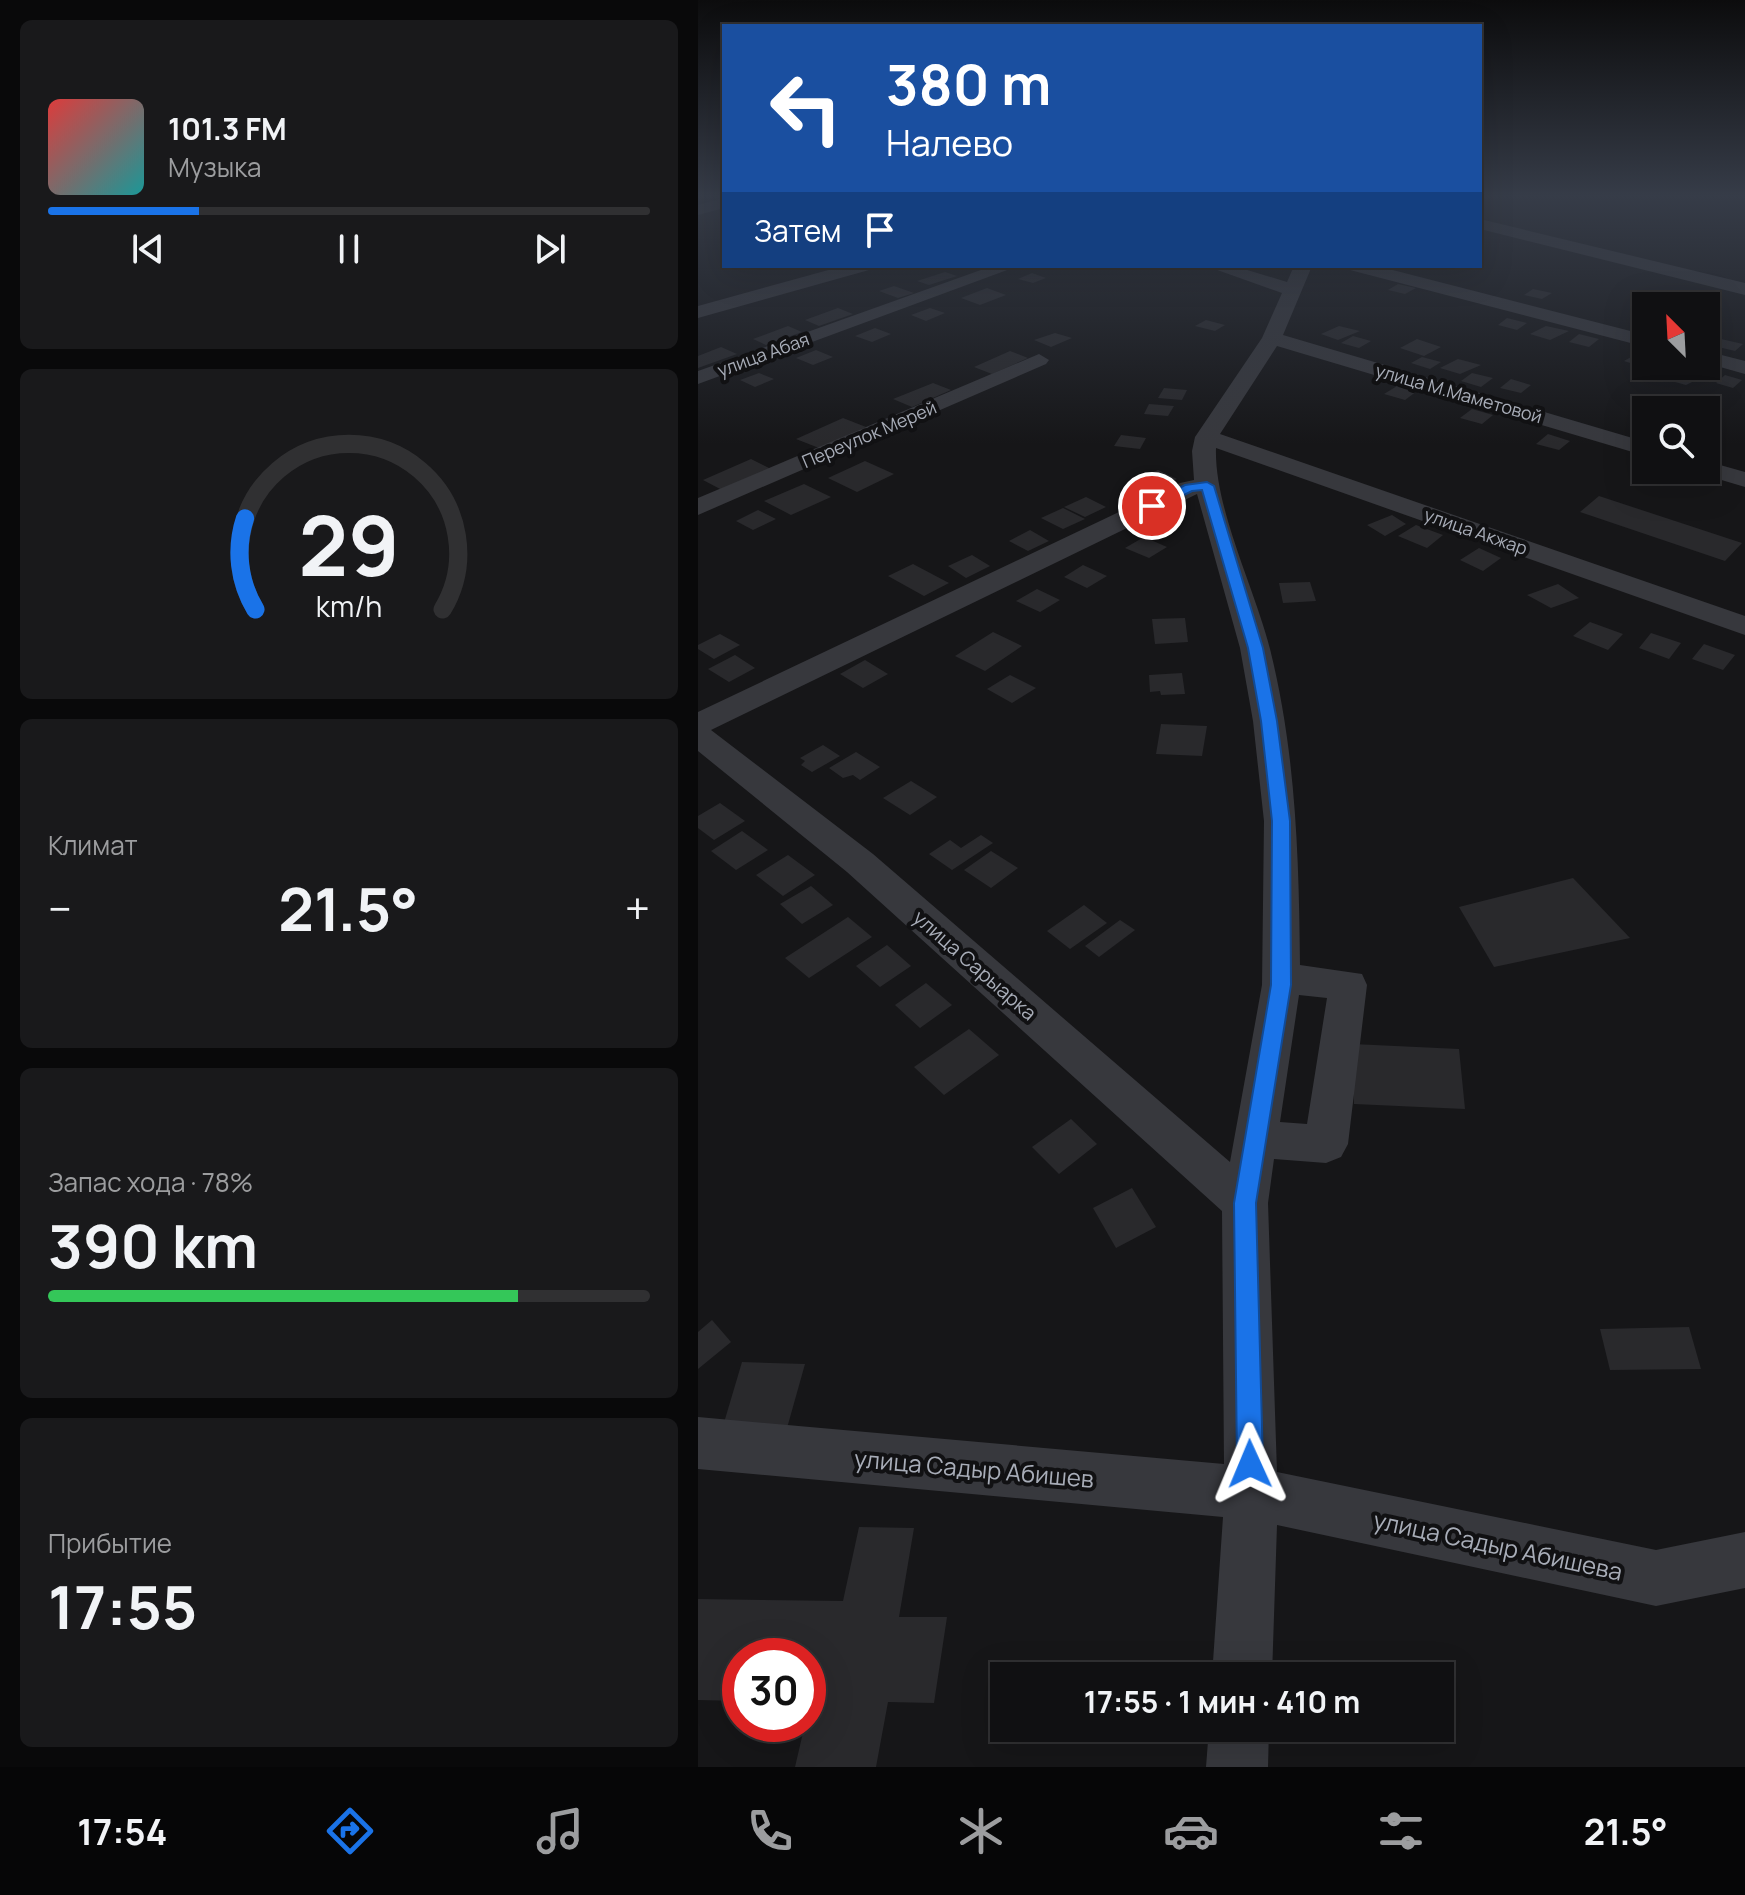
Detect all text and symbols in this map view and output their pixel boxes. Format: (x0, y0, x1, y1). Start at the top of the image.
text: 380 m (886, 45, 1051, 122)
icon: left (754, 56, 858, 160)
text: 101.3 FM (168, 108, 287, 149)
text: Налево (886, 118, 1013, 167)
text: Музыка (168, 149, 262, 185)
icon: arrive (858, 208, 902, 252)
text: Затем (754, 210, 842, 251)
icon: previous (126, 227, 170, 271)
icon: pause (327, 227, 371, 271)
icon: next (528, 227, 572, 271)
north arrow (1632, 292, 1720, 380)
map controls (1632, 292, 1720, 484)
street label: улица Абая (714, 326, 812, 382)
street label: улица М.Маметовой (1373, 358, 1545, 428)
street label: Переулок Мерей (798, 395, 940, 473)
button: search (1632, 396, 1720, 484)
pin (1118, 472, 1186, 540)
icon: arrive (1130, 484, 1174, 528)
text: 29 (298, 487, 400, 601)
street label: улица Акжар (1421, 502, 1531, 560)
text: km/h (316, 587, 382, 626)
text: Климат (48, 827, 138, 863)
text: 21.5° (278, 867, 418, 949)
text: − (48, 878, 72, 938)
text: + (625, 878, 650, 938)
street label: улица Сарыарка (908, 904, 1042, 1026)
text: Запас хода · 78% (48, 1164, 253, 1200)
text: 390 km (48, 1204, 258, 1286)
position arrow (1208, 1422, 1292, 1506)
street label: улица Садыр Абишев (853, 1441, 1095, 1495)
street label: улица Садыр Абишева (1370, 1502, 1626, 1588)
text: Прибытие (48, 1525, 172, 1561)
text: 17:55 (48, 1565, 197, 1647)
speed limit sign: 30 (722, 1638, 826, 1742)
text: 17:55 · 1 мин · 410 m (1084, 1681, 1360, 1722)
icon: directions (322, 1803, 378, 1859)
icon: music (532, 1803, 588, 1859)
icon: phone (742, 1803, 798, 1859)
icon: climate (953, 1803, 1009, 1859)
icon: car (1163, 1803, 1219, 1859)
icon: filters (1373, 1803, 1429, 1859)
text: 17:54 (77, 1807, 167, 1856)
text: 21.5° (1584, 1807, 1668, 1856)

